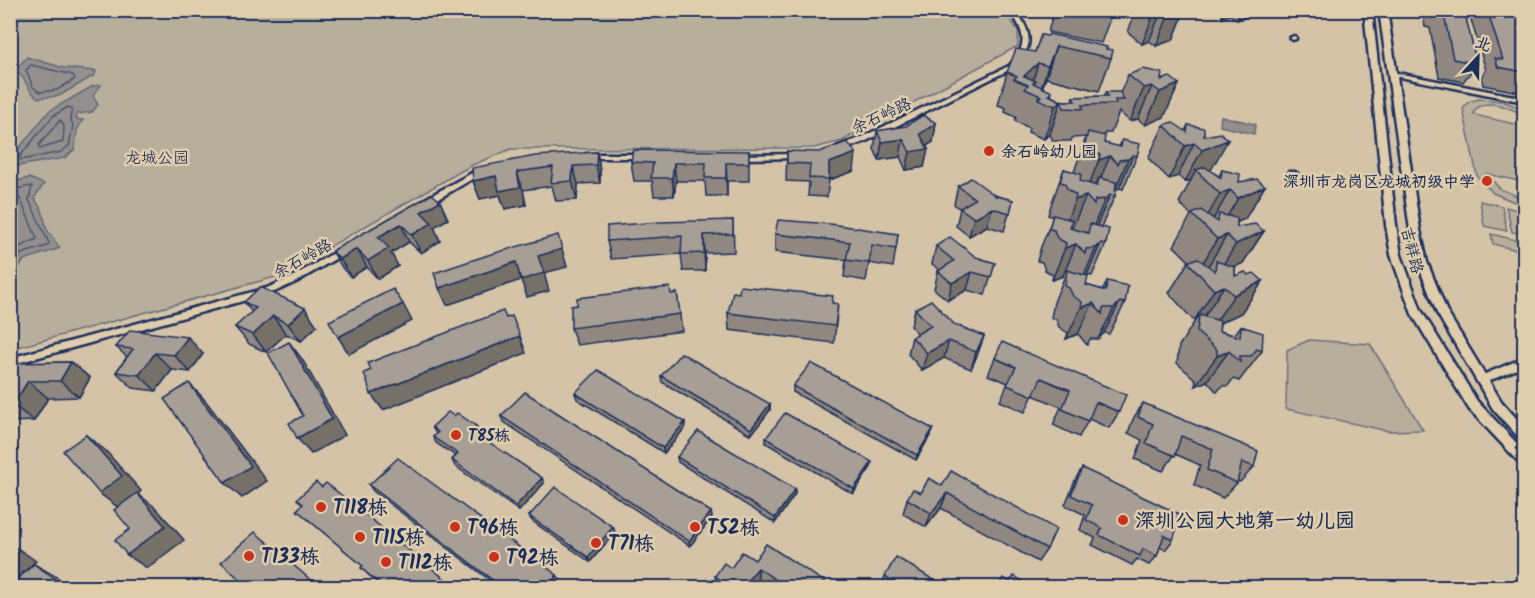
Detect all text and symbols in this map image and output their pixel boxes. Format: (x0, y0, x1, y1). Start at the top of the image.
north arrow (1448, 27, 1508, 87)
text: 北 (1471, 30, 1495, 59)
street label: 余石岭路 (847, 92, 916, 141)
place label: 余石岭幼儿园 (1001, 140, 1097, 165)
marker: 余石岭幼儿园 (982, 144, 996, 158)
park label: 龙城公园 (125, 146, 189, 171)
place label: 深圳市龙岗区龙城初级中学 (1283, 170, 1475, 195)
marker: 深圳市龙岗区龙城初级中学 (1480, 174, 1494, 188)
street label: 吉祥路 (1394, 224, 1429, 277)
street label: 余石岭路 (269, 233, 337, 286)
place label: T85栋 (468, 424, 510, 449)
marker: T85栋 (449, 428, 463, 442)
place label: T118栋 (333, 493, 388, 525)
marker: T118栋 (314, 500, 328, 514)
place label: 深圳公园大地第一幼儿园 (1135, 506, 1355, 538)
place label: T96栋 (467, 513, 519, 545)
place label: T52栋 (707, 513, 760, 545)
marker: 深圳公园大地第一幼儿园 (1116, 513, 1130, 527)
marker: T96栋 (448, 520, 462, 534)
marker: T52栋 (688, 520, 702, 534)
place label: T115栋 (372, 523, 425, 555)
place label: T71栋 (608, 529, 654, 561)
marker: T115栋 (353, 530, 367, 544)
marker: T71栋 (589, 536, 603, 550)
place label: T133栋 (261, 542, 320, 574)
place label: T92栋 (506, 543, 559, 575)
place label: T112栋 (398, 548, 453, 580)
marker: T133栋 (242, 549, 256, 563)
marker: T92栋 (487, 550, 501, 564)
marker: T112栋 (379, 555, 393, 569)

